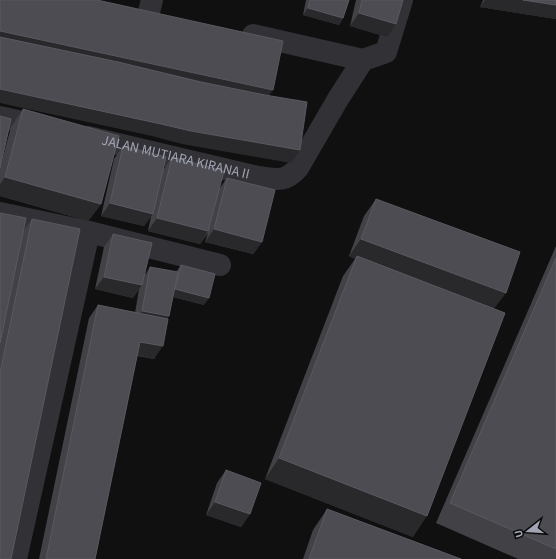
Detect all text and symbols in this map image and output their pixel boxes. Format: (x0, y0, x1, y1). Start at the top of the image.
street label: JALAN MUTIARA KIRANA II (100, 131, 251, 185)
north arrow (508, 511, 548, 551)
text: U (511, 528, 527, 539)

